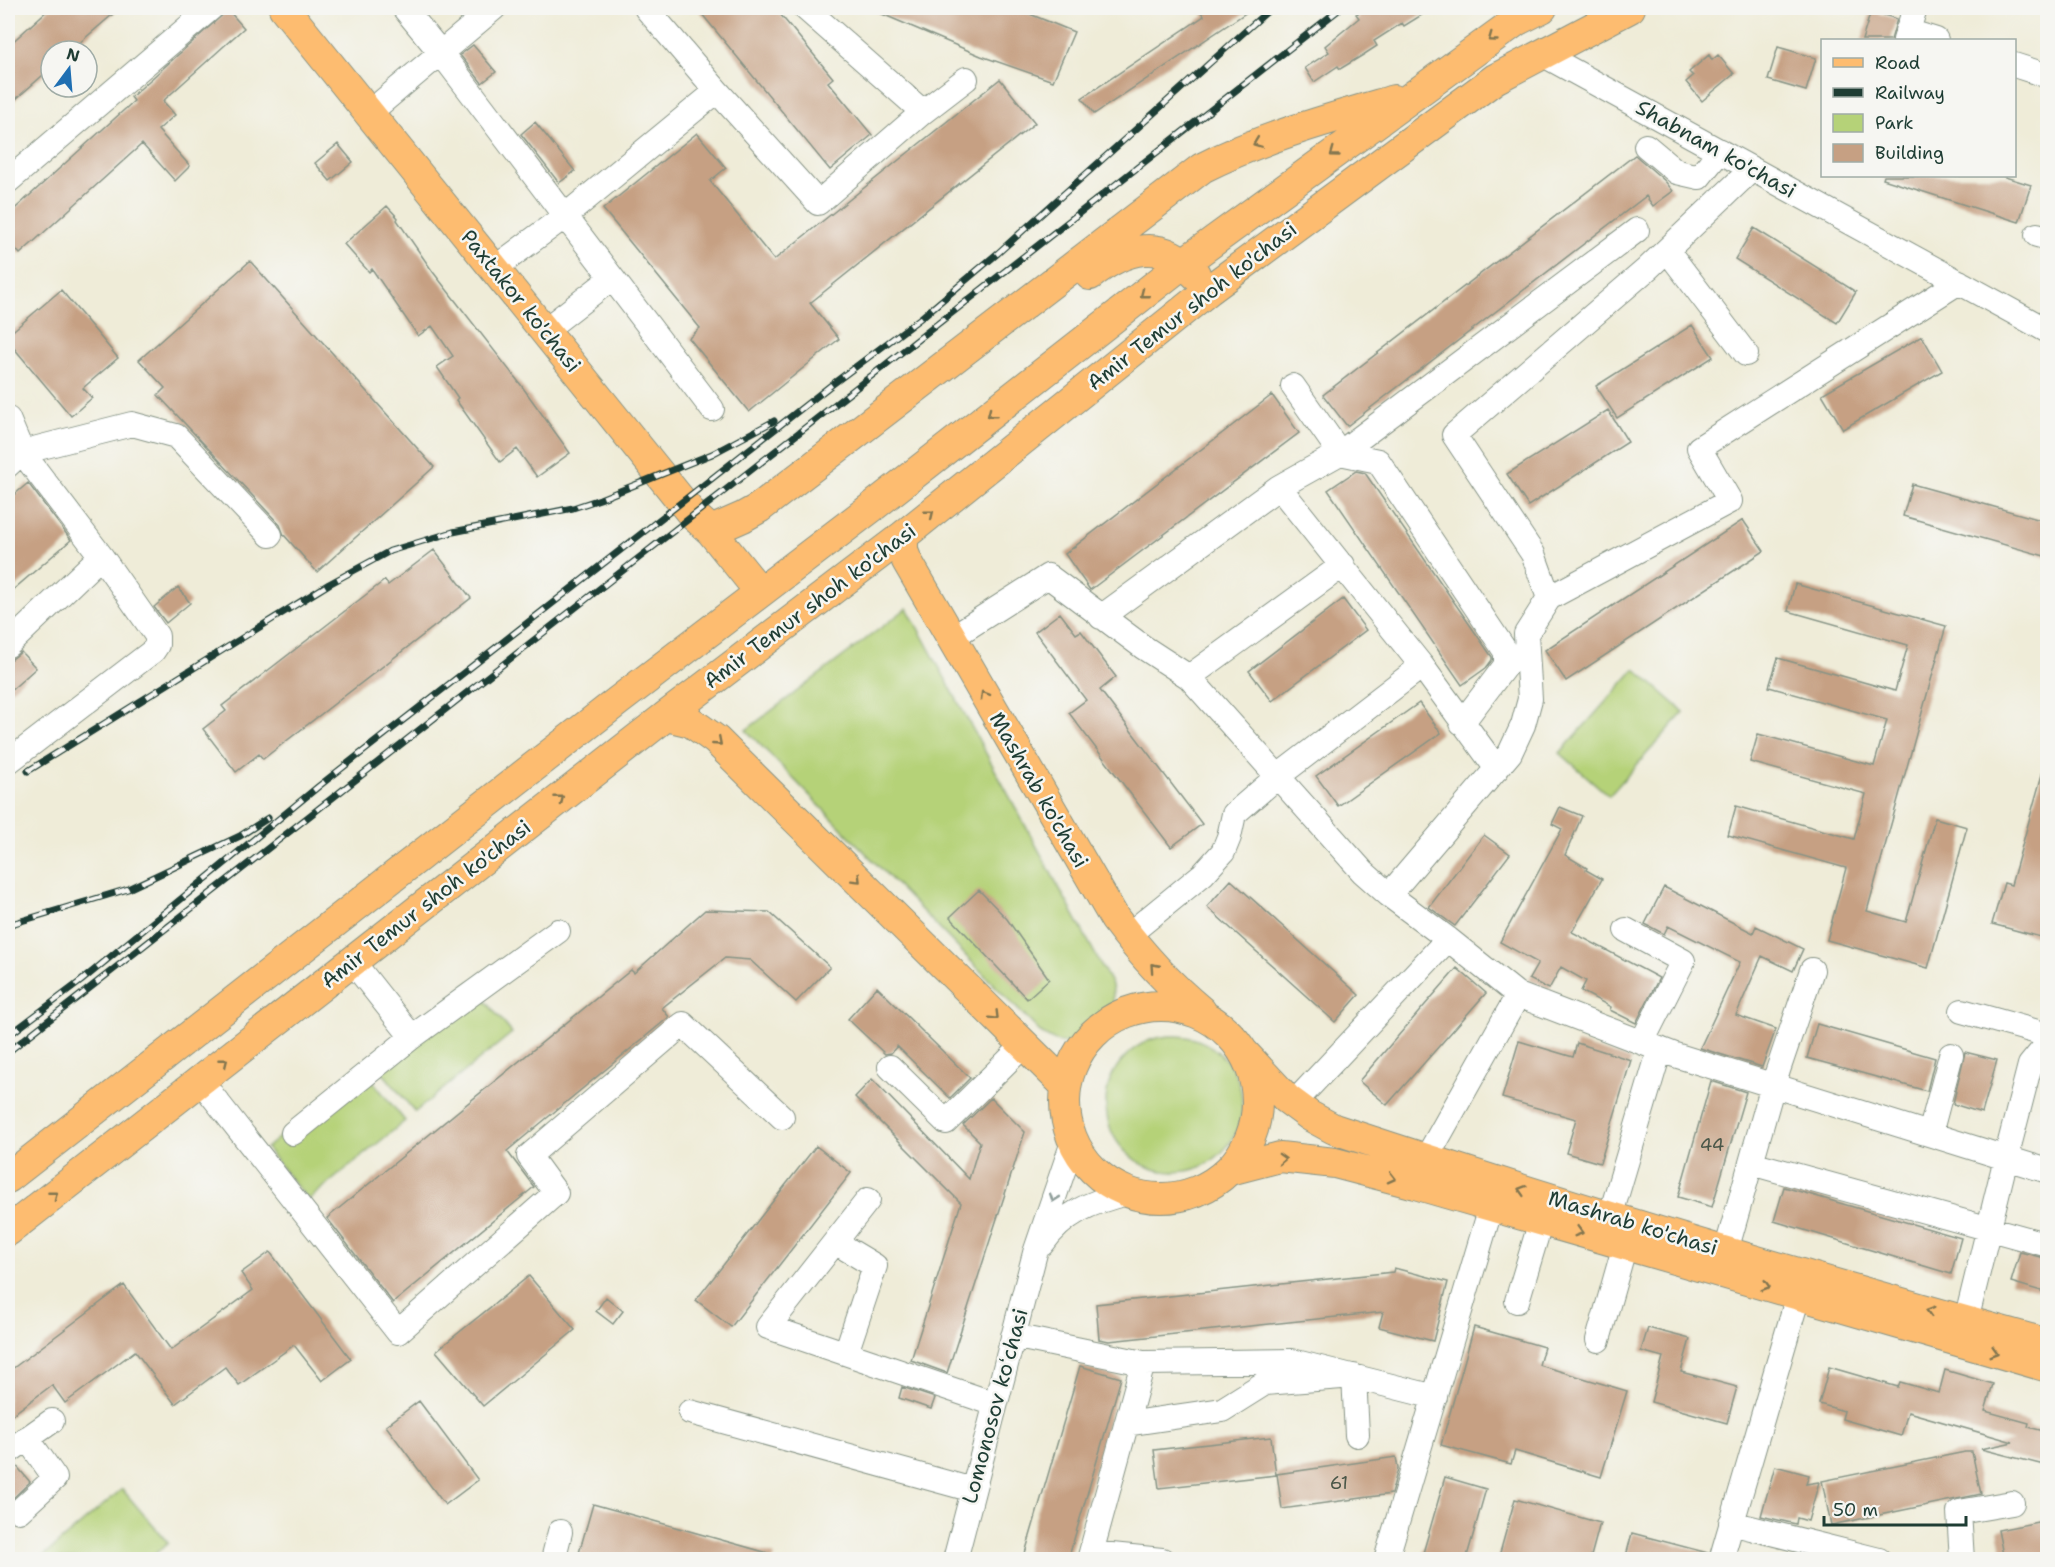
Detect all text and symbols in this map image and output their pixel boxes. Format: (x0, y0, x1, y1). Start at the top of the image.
one-way arrow (1488, 31, 1499, 42)
north arrow (39, 39, 99, 99)
legend (1821, 39, 2016, 177)
text: N (64, 43, 82, 67)
text: Road (1875, 51, 1920, 75)
text: Railway (1875, 81, 1945, 105)
street label: Shabnam ko'chasi (1631, 93, 1801, 205)
text: Park (1875, 111, 1914, 135)
one-way arrow (1252, 136, 1262, 149)
text: Building (1875, 141, 1944, 165)
one-way arrow (1330, 146, 1341, 157)
street label: Amir Temur shoh ko'chasi (1081, 215, 1303, 397)
street label: Paxtakor ko'chasi (455, 224, 587, 378)
one-way arrow (1140, 287, 1151, 298)
one-way arrow (986, 407, 997, 418)
one-way arrow (924, 510, 935, 521)
street label: Amir Temur shoh ko'chasi (698, 517, 922, 695)
one-way arrow (980, 691, 992, 701)
street label: Mashrab ko'chasi (983, 707, 1095, 873)
one-way arrow (711, 735, 721, 746)
one-way arrow (553, 796, 564, 807)
street label: Amir Temur shoh ko'chasi (315, 813, 537, 995)
one-way arrow (849, 871, 860, 882)
one-way arrow (1150, 963, 1161, 974)
one-way arrow (989, 1009, 999, 1020)
one-way arrow (217, 1058, 228, 1069)
house number: 44 (1700, 1133, 1724, 1157)
one-way arrow (1278, 1153, 1287, 1166)
one-way arrow (1387, 1170, 1397, 1183)
street label: Mashrab ko'chasi (1545, 1184, 1721, 1262)
one-way arrow (1517, 1185, 1528, 1197)
one-way arrow (47, 1191, 58, 1202)
one-way arrow (1049, 1192, 1061, 1203)
one-way arrow (1573, 1225, 1584, 1237)
one-way arrow (1761, 1279, 1771, 1292)
street label: Lomonosov koʻchasi (955, 1305, 1035, 1507)
one-way arrow (1926, 1306, 1936, 1318)
one-way arrow (1988, 1345, 1999, 1357)
house number: 61 (1330, 1471, 1348, 1495)
scale bar (1824, 1489, 1966, 1527)
text: 50 m (1833, 1498, 1878, 1522)

